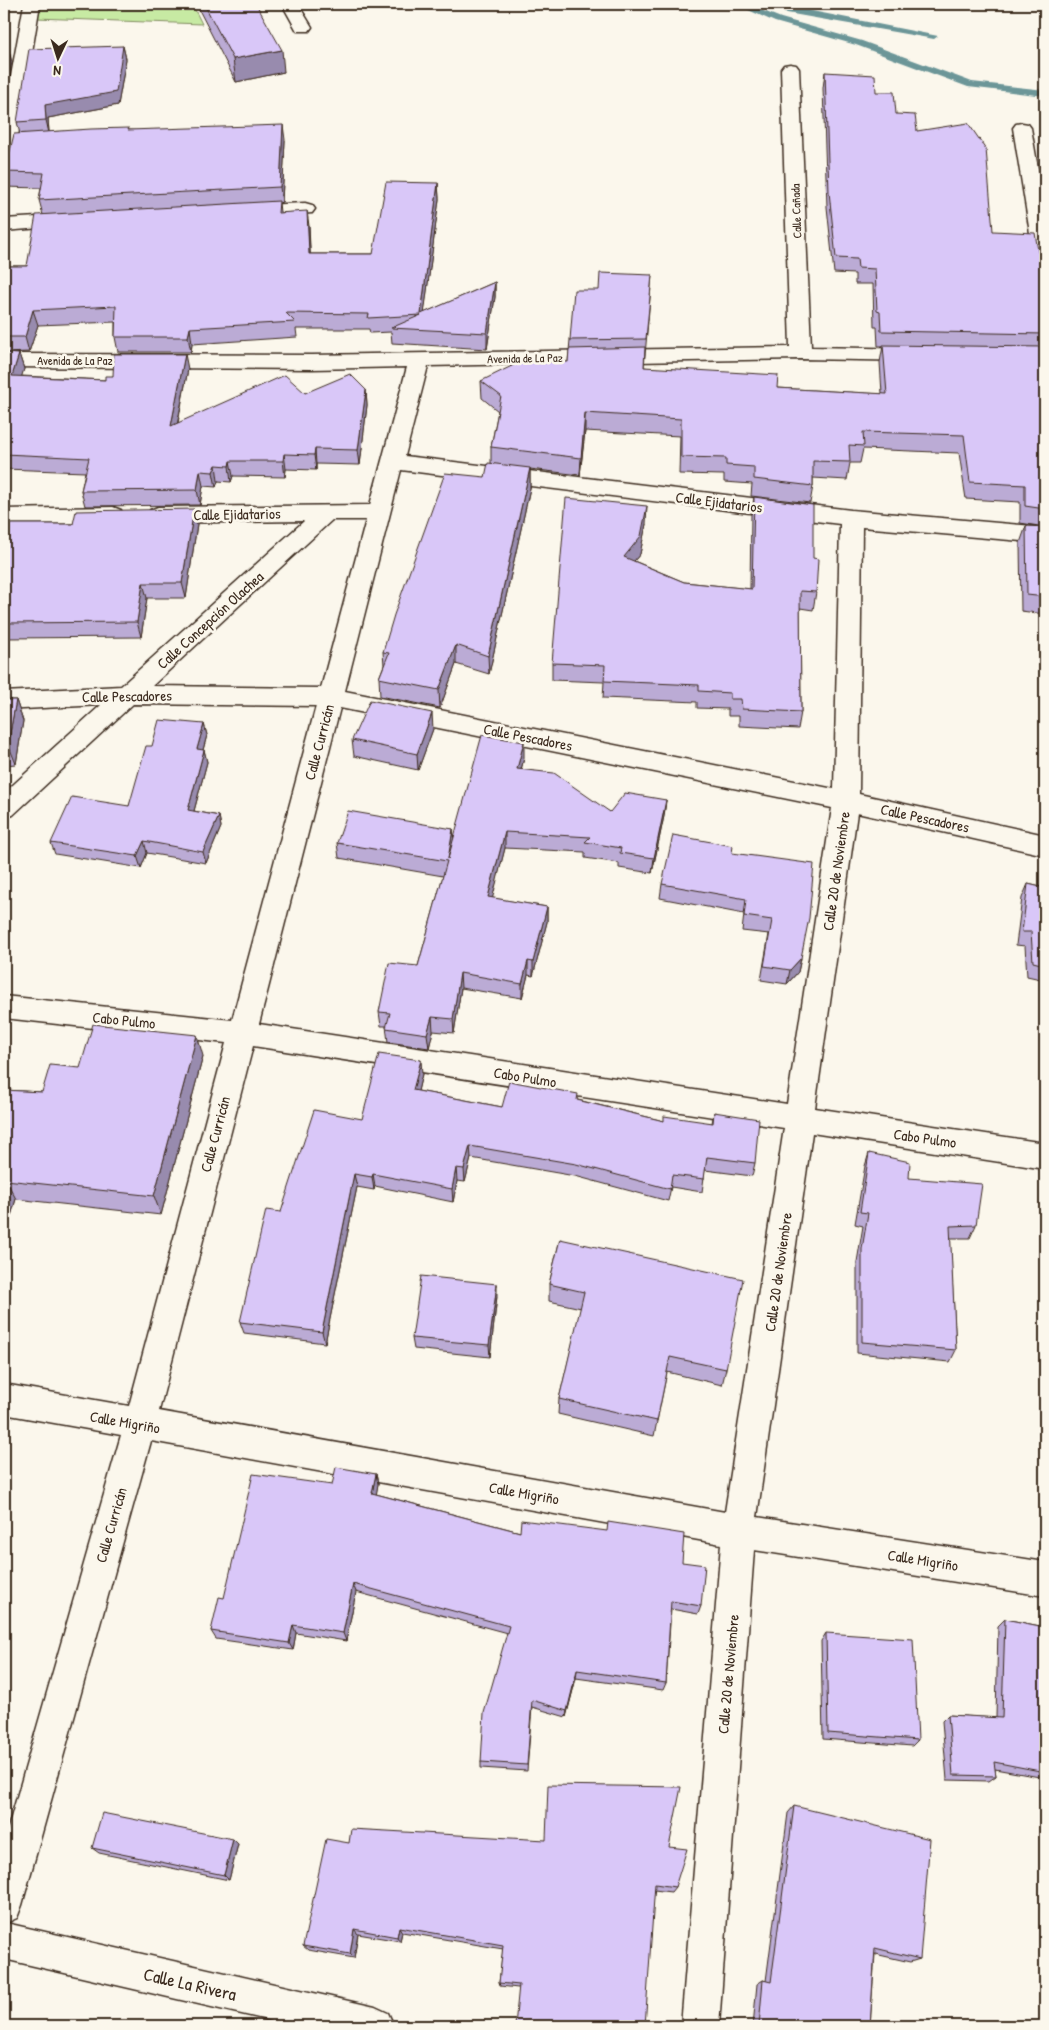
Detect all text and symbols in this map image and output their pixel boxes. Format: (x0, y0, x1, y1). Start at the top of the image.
north arrow (32, 32, 82, 82)
text: N (52, 62, 61, 81)
street label: Calle Cañada (787, 183, 805, 239)
street label: Avenida de La Paz (487, 349, 563, 367)
street label: Avenida de La Paz (37, 352, 113, 369)
street label: Calle Ejidatarios (674, 486, 764, 518)
street label: Calle Ejidatarios (193, 503, 281, 525)
street label: Calle Concepción Olachea (152, 566, 268, 674)
street label: Calle Pescadores (82, 685, 172, 707)
street label: Calle Curricán (299, 702, 339, 782)
street label: Calle Pescadores (482, 718, 574, 756)
street label: Calle Pescadores (879, 798, 971, 838)
street label: Calle 20 de Noviembre (817, 810, 855, 932)
street label: Cabo Pulmo (91, 1006, 157, 1034)
street label: Cabo Pulmo (492, 1062, 558, 1092)
street label: Calle Curricán (195, 1094, 235, 1174)
street label: Cabo Pulmo (892, 1123, 958, 1153)
street label: Calle 20 de Noviembre (759, 1211, 797, 1333)
street label: Calle Migriño (88, 1406, 162, 1438)
street label: Calle Migriño (487, 1477, 561, 1509)
street label: Calle Curricán (90, 1485, 132, 1565)
street label: Calle Migriño (886, 1544, 960, 1576)
street label: Calle 20 de Noviembre (712, 1613, 744, 1735)
street label: Calle La Rivera (141, 1961, 239, 2007)

